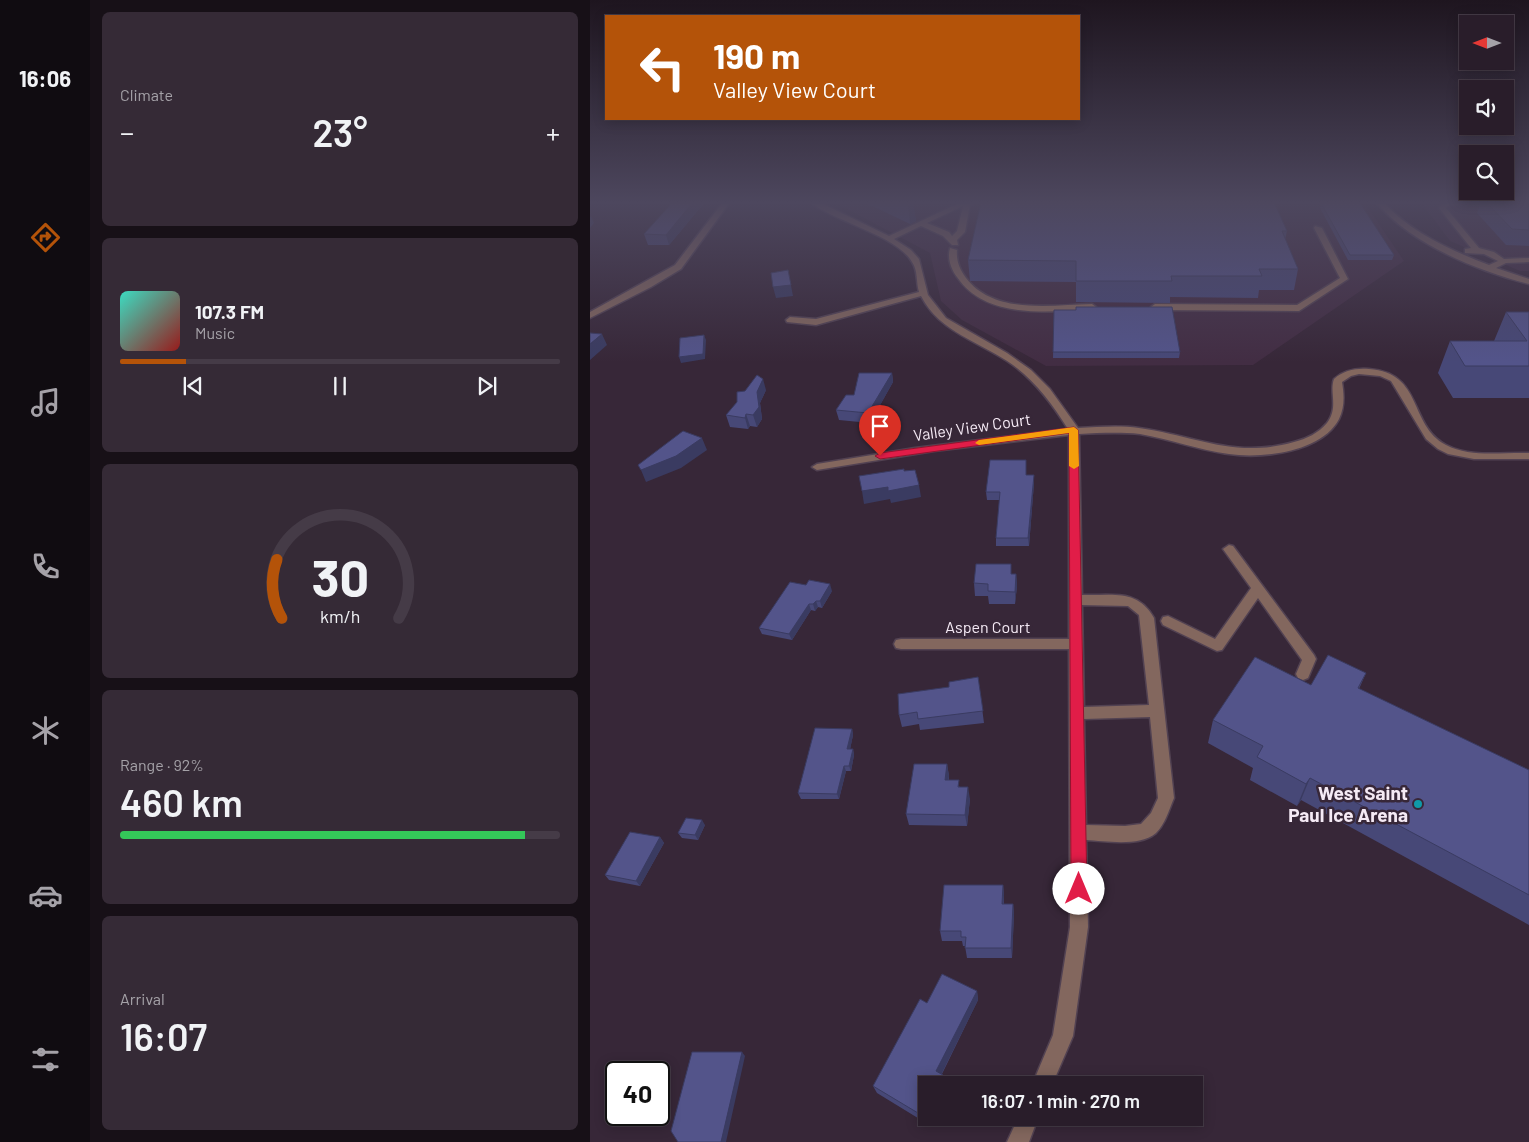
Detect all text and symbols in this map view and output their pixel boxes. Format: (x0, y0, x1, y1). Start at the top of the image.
north arrow (1459, 15, 1514, 70)
map controls (1459, 15, 1514, 200)
text: 190 m (713, 34, 800, 76)
icon: left (630, 35, 695, 100)
text: 16:06 (19, 65, 71, 91)
text: Valley View Court (713, 76, 876, 102)
button: sound (1459, 80, 1514, 135)
text: Climate (120, 85, 173, 104)
text: 23° (312, 109, 368, 155)
text: − (120, 115, 134, 149)
text: + (546, 115, 560, 149)
button: search (1459, 145, 1514, 200)
icon: directions (28, 220, 63, 255)
text: 107.3 FM (195, 300, 264, 323)
text: Music (195, 323, 235, 342)
icon: previous (179, 372, 207, 400)
icon: pause (326, 372, 354, 400)
icon: next (473, 372, 501, 400)
icon: music (28, 385, 63, 420)
pin (859, 405, 901, 456)
street label: Valley View Court (912, 409, 1032, 444)
icon: arrive (866, 412, 894, 440)
text: 30 (311, 545, 369, 607)
icon: phone (28, 549, 63, 584)
text: km/h (320, 605, 360, 627)
street label: Aspen Court (945, 617, 1031, 636)
icon: climate (28, 713, 63, 748)
text: Range · 92% (120, 755, 204, 774)
text: 460 km (120, 779, 243, 825)
place label: West Saint Paul Ice Arena (1288, 781, 1408, 826)
marker: West Saint Paul Ice Arena (1412, 798, 1424, 810)
position arrow (1052, 862, 1104, 914)
icon: car (28, 878, 63, 913)
text: Arrival (120, 989, 165, 1008)
text: 16:07 (120, 1013, 207, 1059)
icon: filters (28, 1042, 63, 1077)
speed limit sign: 40 (605, 1061, 670, 1126)
text: 16:07 · 1 min · 270 m (981, 1089, 1140, 1112)

